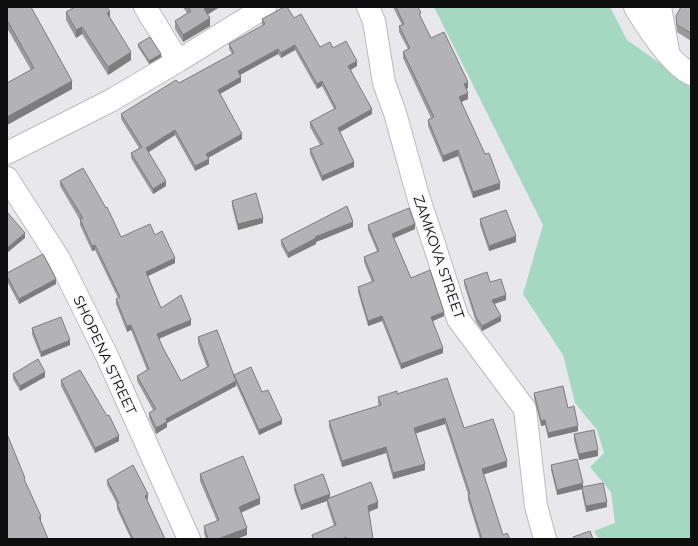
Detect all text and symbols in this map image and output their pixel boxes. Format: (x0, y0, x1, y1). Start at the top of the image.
street label: ZAMKOVA STREET (409, 193, 469, 321)
street label: SHOPENA STREET (69, 293, 141, 417)

